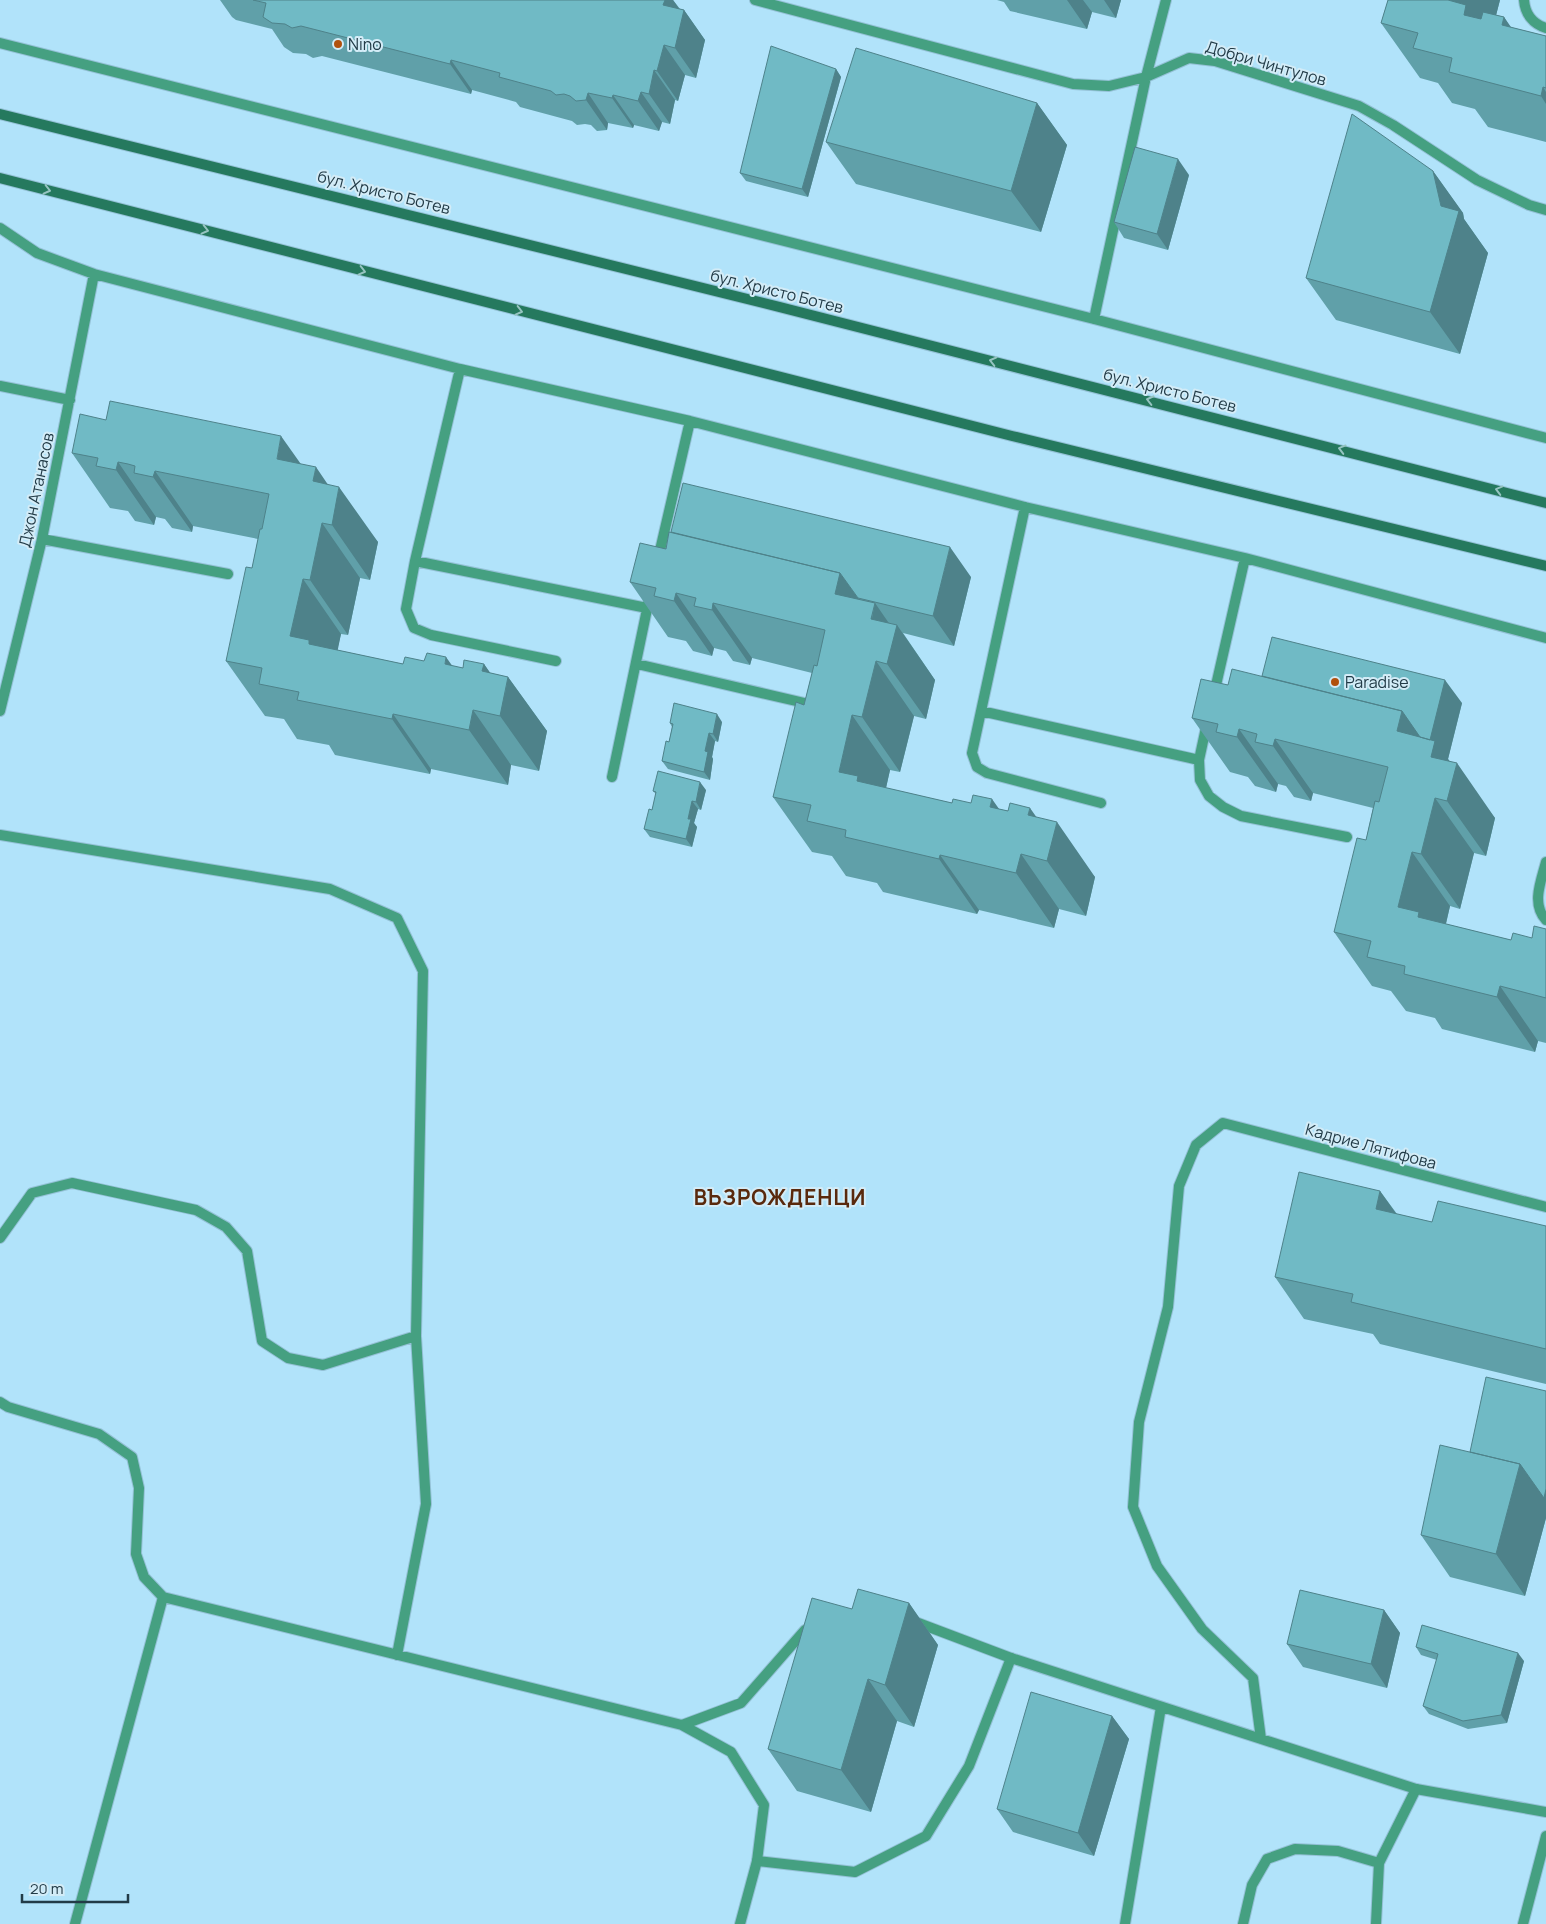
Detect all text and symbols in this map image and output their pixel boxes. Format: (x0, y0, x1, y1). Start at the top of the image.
place label: Nino (348, 33, 382, 55)
street label: Добри Чинтулов (1203, 35, 1329, 91)
marker: Nino (332, 38, 344, 50)
street label: бул. Христо Ботев (315, 165, 453, 219)
one-way arrow (43, 184, 52, 195)
one-way arrow (200, 224, 209, 235)
street label: бул. Христо Ботев (708, 264, 846, 318)
one-way arrow (357, 265, 366, 276)
one-way arrow (515, 305, 524, 316)
one-way arrow (988, 356, 997, 367)
street label: бул. Христо Ботев (1101, 363, 1239, 417)
one-way arrow (1146, 395, 1155, 406)
street label: Джон Атанасов (13, 430, 59, 549)
one-way arrow (1338, 445, 1346, 455)
one-way arrow (1495, 486, 1503, 496)
place label: Paradise (1345, 671, 1408, 693)
marker: Paradise (1329, 676, 1341, 688)
street label: Кадрие Лятифова (1303, 1118, 1439, 1174)
district label: ВЪЗРОЖДЕНЦИ (694, 1183, 866, 1211)
scale bar (22, 1872, 129, 1904)
text: 20 m (30, 1878, 63, 1899)

